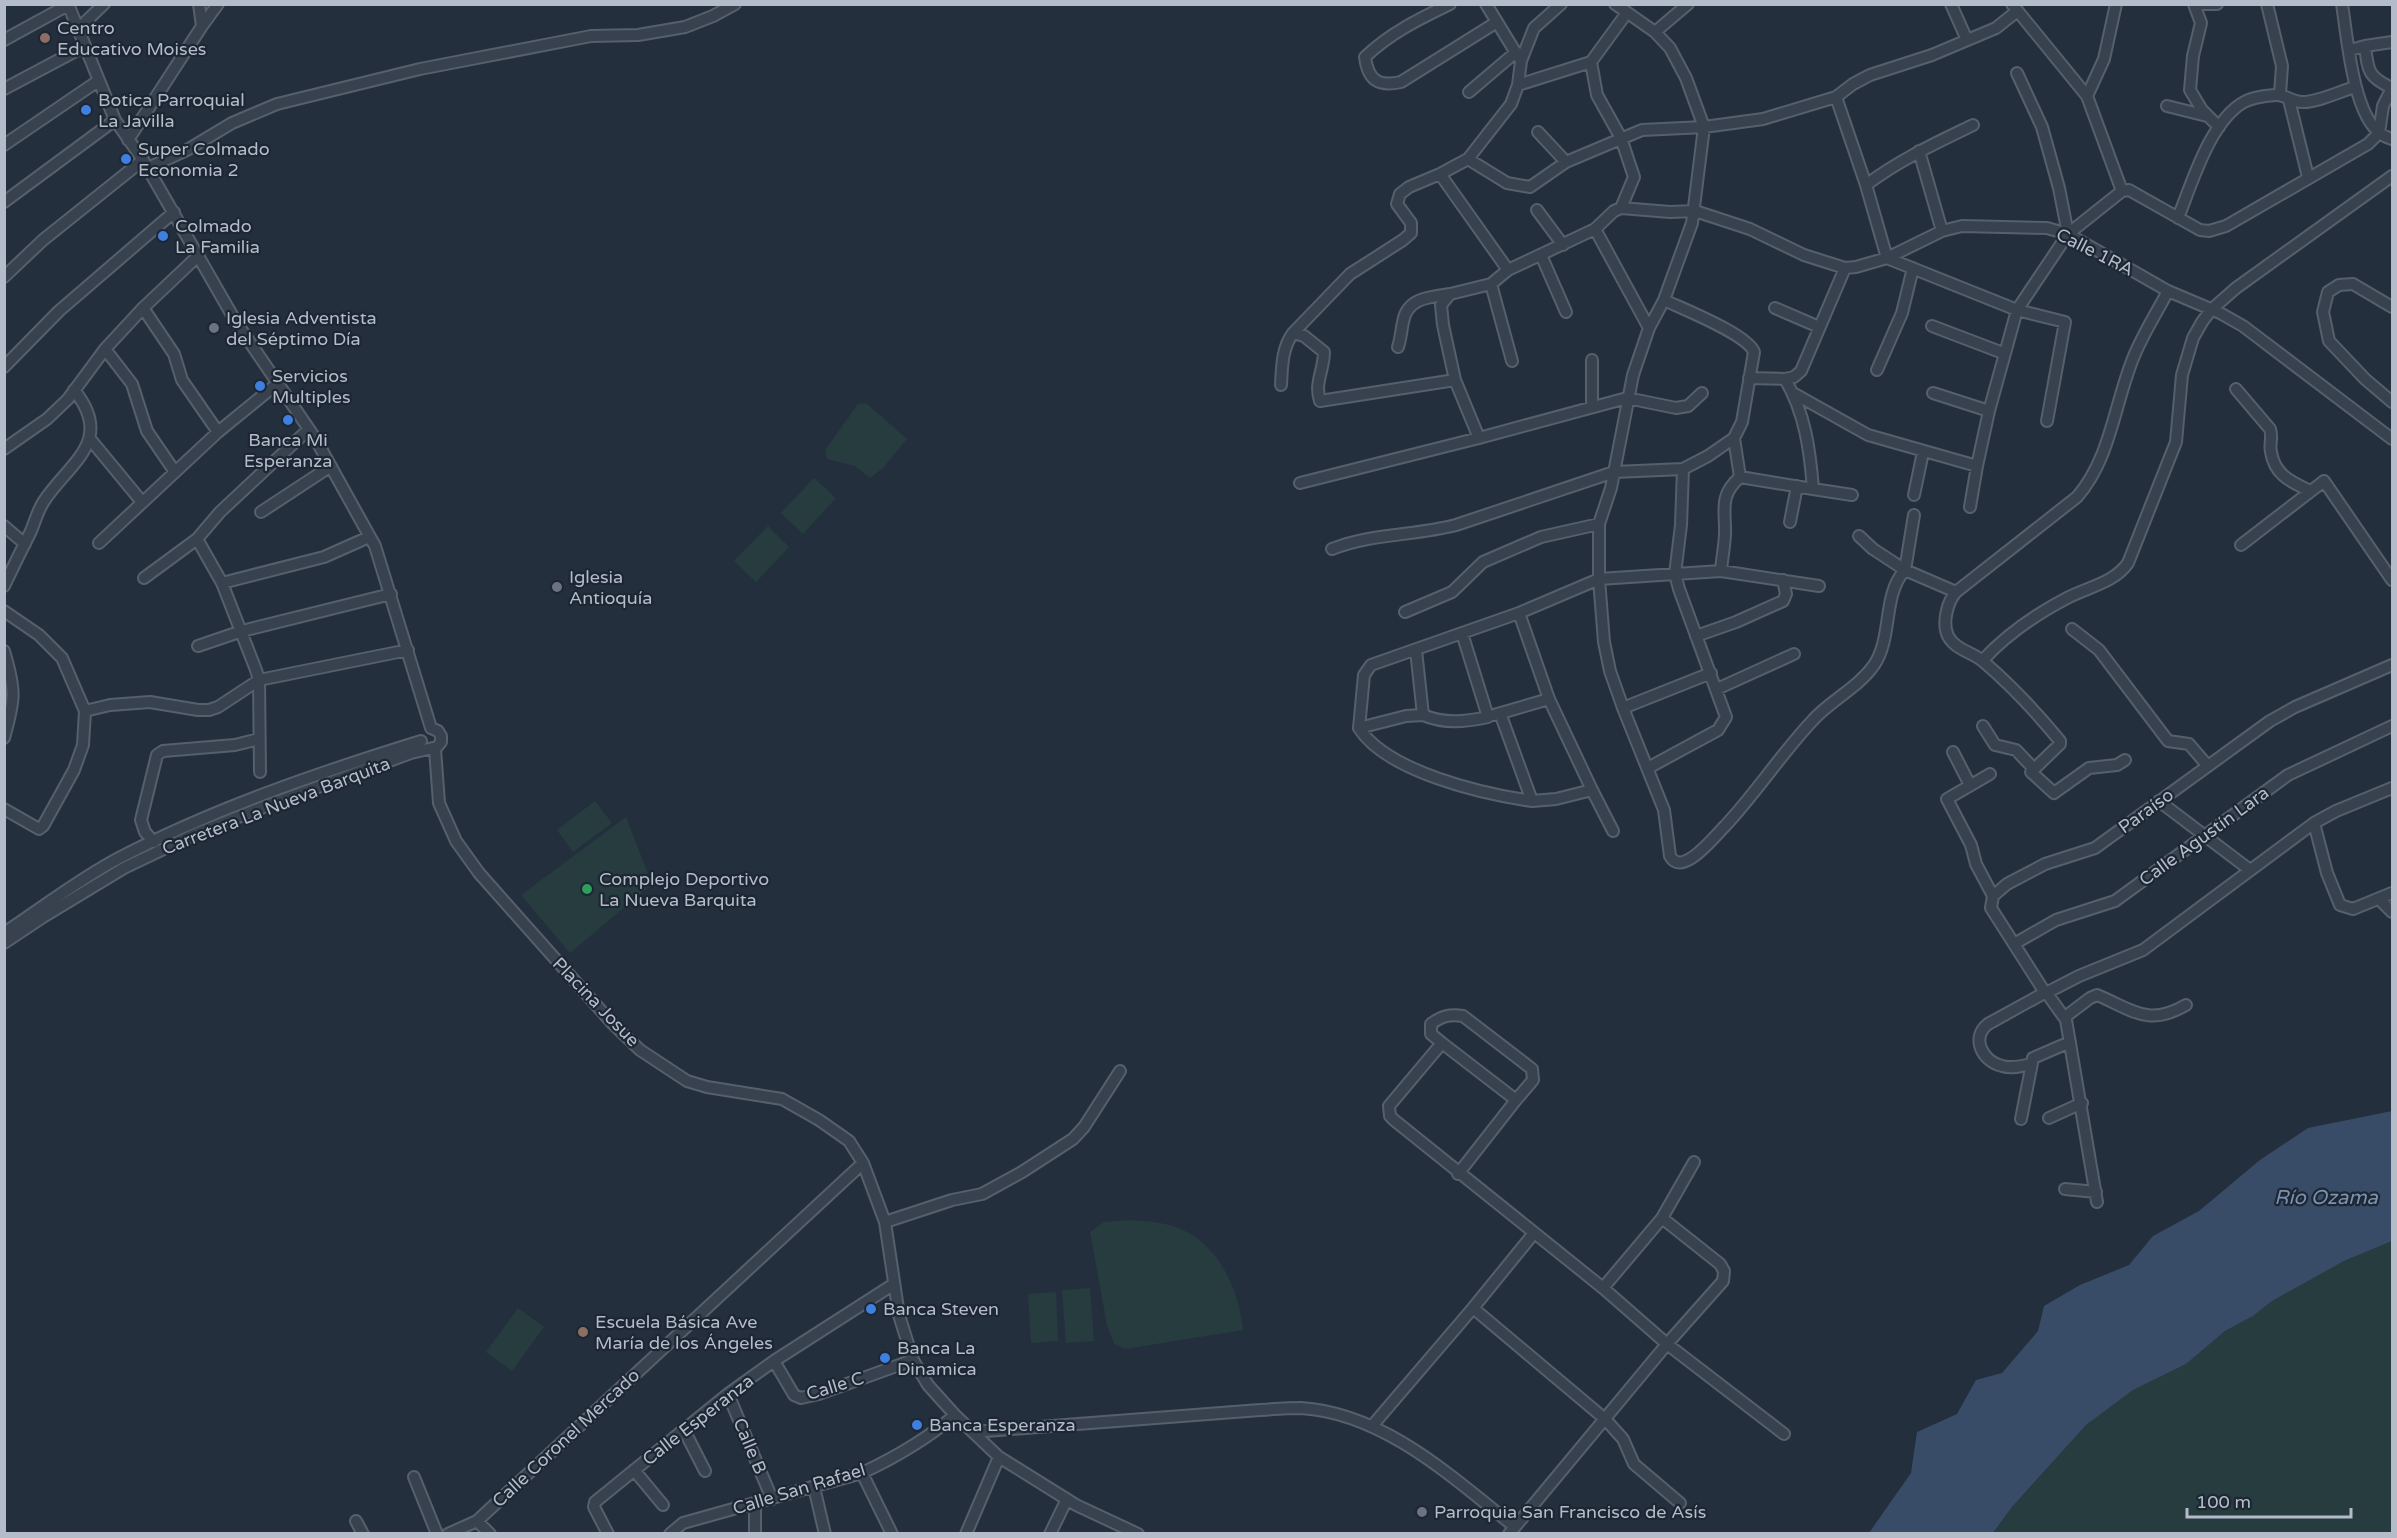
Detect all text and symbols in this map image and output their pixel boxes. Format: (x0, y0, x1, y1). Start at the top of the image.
place label: Centro Educativo Moises (57, 17, 206, 60)
marker: Centro Educativo Moises (38, 31, 52, 45)
place label: Botica Parroquial La Javilla (98, 89, 245, 132)
marker: Botica Parroquial La Javilla (79, 103, 93, 117)
place label: Super Colmado Economia 2 (138, 138, 270, 181)
marker: Super Colmado Economia 2 (119, 152, 133, 166)
place label: Colmado La Familia (175, 215, 260, 258)
street label: Calle 1RA (2053, 223, 2137, 281)
marker: Colmado La Familia (156, 229, 170, 243)
place label: Iglesia Adventista del Séptimo Día (226, 307, 377, 350)
marker: Iglesia Adventista del Séptimo Día (207, 321, 221, 335)
place label: Servicios Multiples (272, 365, 351, 408)
marker: Servicios Multiples (253, 379, 267, 393)
marker: Banca Mi Esperanza (281, 413, 295, 427)
place label: Banca Mi Esperanza (244, 429, 332, 472)
place label: Iglesia Antioquía (569, 566, 652, 609)
marker: Iglesia Antioquía (550, 580, 564, 594)
street label: Carretera La Nueva Barquita (159, 752, 393, 860)
street label: Calle Agustín Lara (2135, 782, 2273, 890)
street label: Paraíso (2114, 784, 2178, 838)
place label: Complejo Deportivo La Nueva Barquita (599, 868, 769, 911)
marker: Complejo Deportivo La Nueva Barquita (580, 882, 594, 896)
street label: Placina Josue (548, 953, 644, 1051)
water label: Río Ozama (2274, 1186, 2379, 1210)
place label: Banca Steven (883, 1298, 999, 1320)
marker: Banca Steven (864, 1302, 878, 1316)
place label: Escuela Básica Ave María de los Ángeles (595, 1311, 773, 1354)
marker: Escuela Básica Ave María de los Ángeles (576, 1325, 590, 1339)
place label: Banca La Dinamica (897, 1337, 977, 1380)
marker: Banca La Dinamica (878, 1351, 892, 1365)
street label: Calle Coronel Mercado (488, 1364, 644, 1512)
street label: Calle C (804, 1367, 866, 1405)
street label: Calle Esperanza (638, 1370, 758, 1470)
place label: Banca Esperanza (929, 1414, 1076, 1436)
street label: Calle B (728, 1415, 772, 1477)
marker: Banca Esperanza (910, 1418, 924, 1432)
street label: Calle San Rafael (730, 1458, 868, 1520)
scale bar (2187, 1481, 2350, 1519)
text: 100 m (2196, 1491, 2251, 1513)
place label: Parroquia San Francisco de Asís (1434, 1501, 1706, 1523)
marker: Parroquia San Francisco de Asís (1415, 1505, 1429, 1519)

